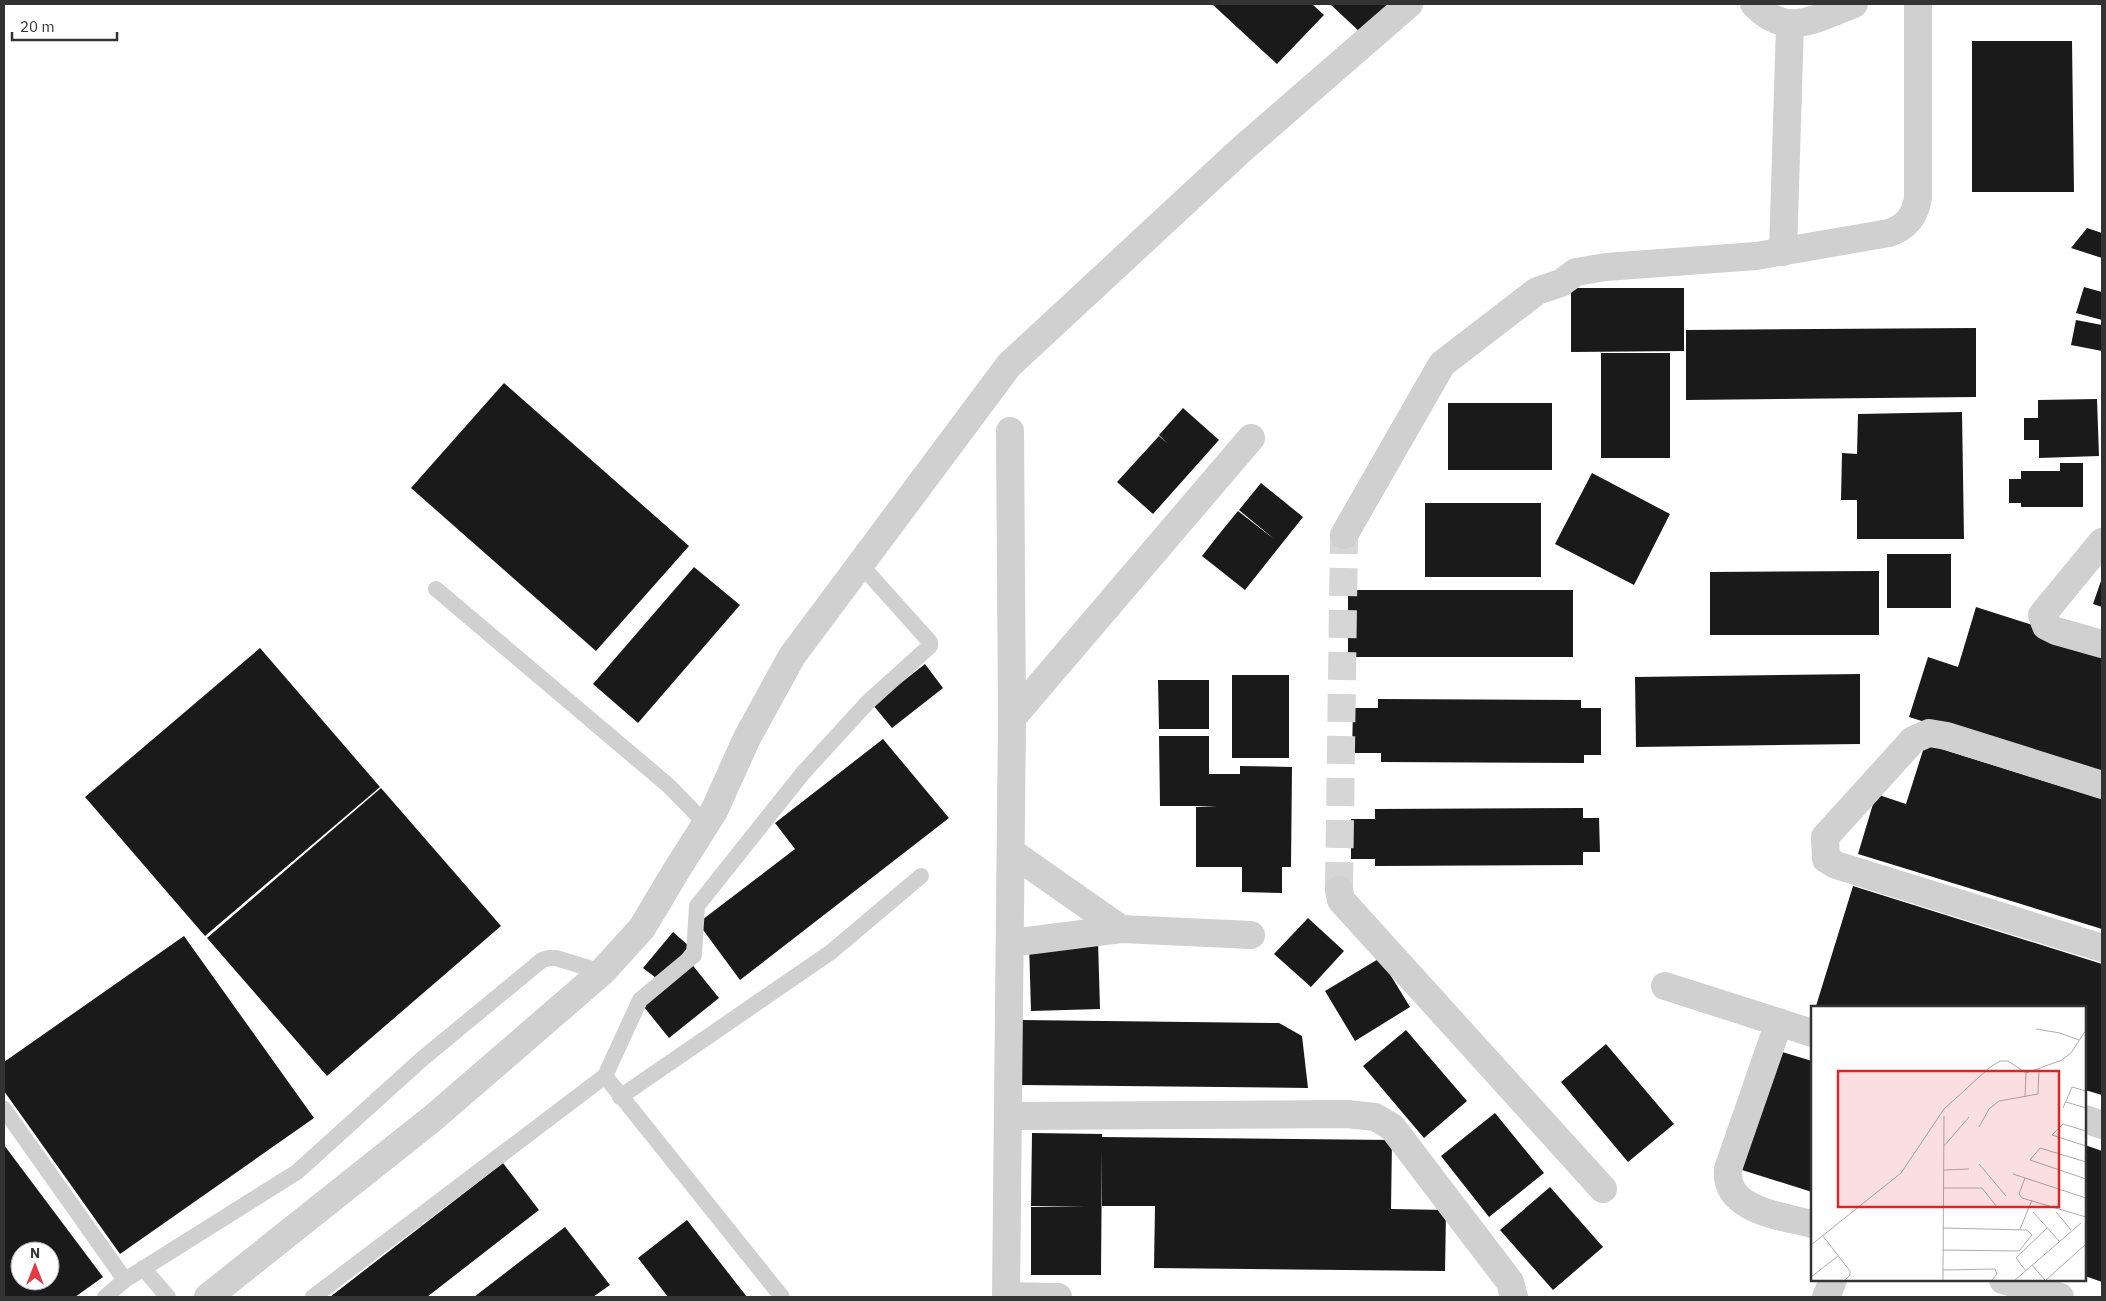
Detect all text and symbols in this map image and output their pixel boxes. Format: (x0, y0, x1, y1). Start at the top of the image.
scale bar (12, 10, 118, 42)
text: 20 m (20, 17, 55, 36)
inset map (1811, 1006, 2086, 1281)
north arrow (10, 1241, 60, 1291)
text: N (30, 1244, 40, 1262)

